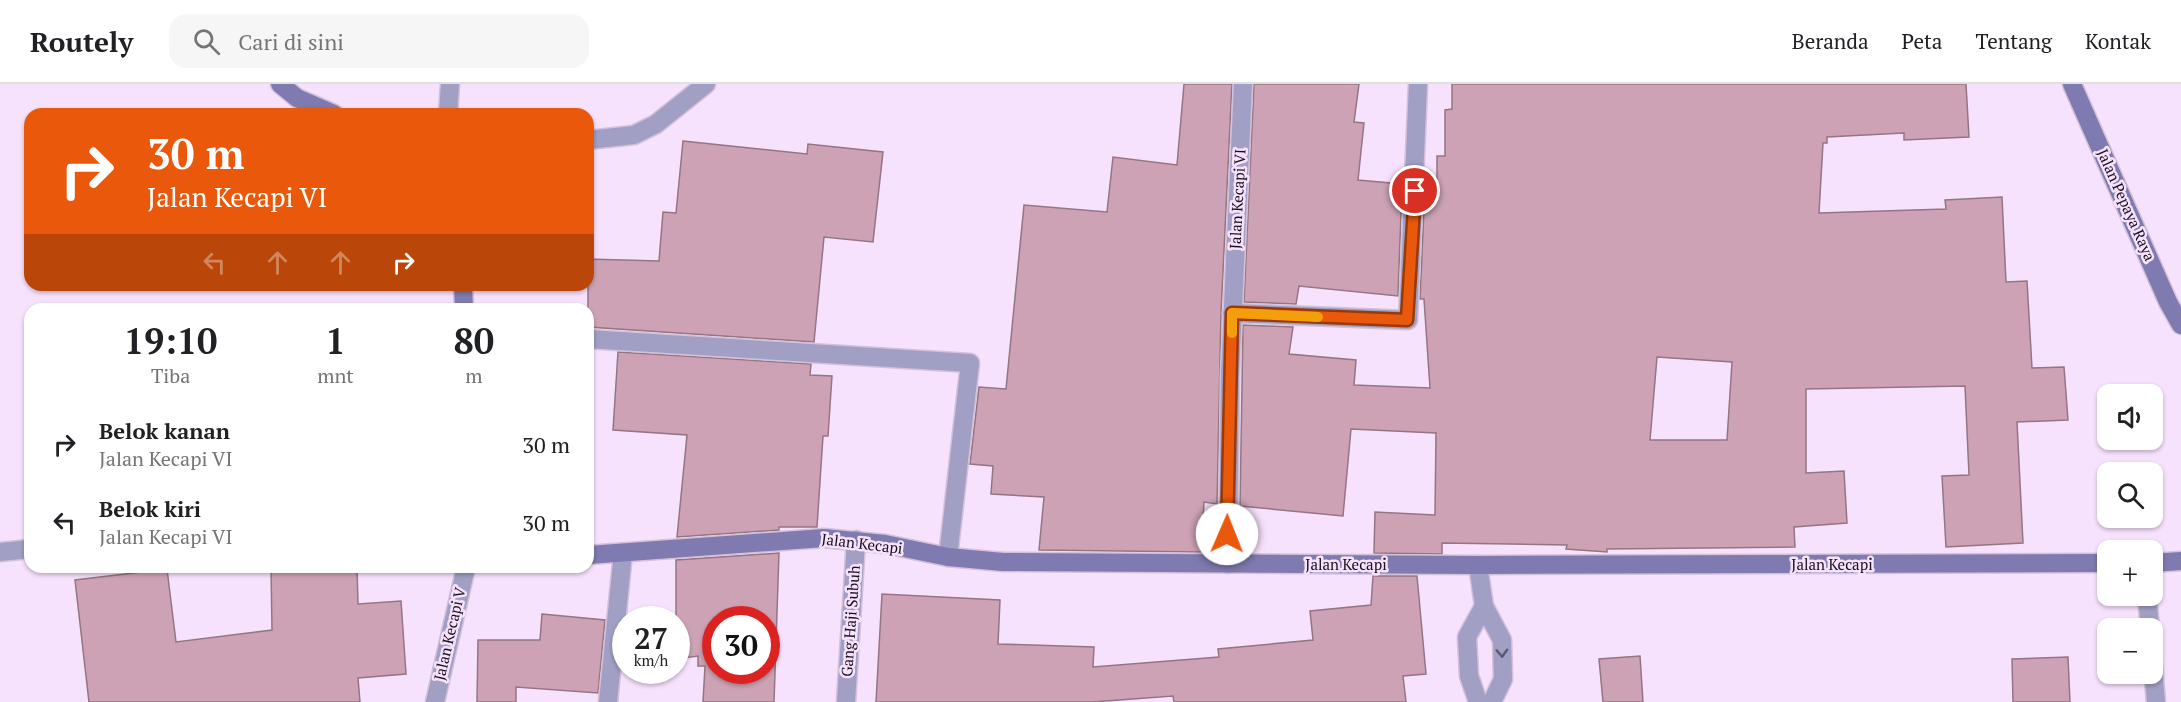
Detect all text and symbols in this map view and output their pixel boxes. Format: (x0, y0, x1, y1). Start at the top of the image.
search box (169, 14, 589, 68)
text: Routely (30, 23, 133, 60)
icon: search (190, 25, 223, 58)
text: Cari di sini (238, 27, 344, 56)
text: Beranda (1792, 27, 1869, 55)
text: Peta (1902, 27, 1942, 55)
text: Tentang (1975, 27, 2052, 55)
text: Kontak (2085, 27, 2151, 55)
text: 30 m (147, 125, 245, 181)
icon: right (48, 132, 126, 210)
street label: Jalan Pepaya Raya (2093, 145, 2161, 264)
street label: Jalan Kecapi VI (1224, 148, 1250, 249)
pin (1389, 165, 1440, 216)
icon: arrive (1398, 174, 1431, 207)
text: Jalan Kecapi VI (147, 179, 327, 215)
icon: left (198, 246, 231, 279)
icon: ahead (261, 246, 294, 279)
icon: ahead (324, 246, 357, 279)
icon: right (387, 246, 420, 279)
text: 19:10 (124, 317, 217, 364)
text: 1 (325, 317, 346, 364)
text: 80 (454, 317, 494, 364)
text: Tiba (151, 362, 190, 389)
text: mnt (317, 362, 354, 389)
text: m (465, 362, 483, 389)
map controls (2097, 384, 2163, 684)
button: sound (2097, 384, 2163, 450)
text: Belok kanan (99, 416, 230, 445)
icon: right (48, 428, 81, 461)
text: 30 m (522, 430, 570, 459)
text: Jalan Kecapi VI (99, 445, 233, 472)
button: search (2097, 462, 2163, 528)
text: Belok kiri (99, 494, 201, 523)
position arrow (1195, 502, 1259, 566)
icon: left (48, 506, 81, 539)
text: 30 m (522, 508, 570, 537)
text: Jalan Kecapi VI (99, 523, 233, 550)
street label: Jalan Kecapi (820, 528, 904, 558)
button: + (2097, 540, 2163, 606)
street label: Jalan Kecapi (1305, 554, 1387, 574)
street label: Jalan Kecapi (1791, 554, 1873, 574)
street label: Gang Haji Subuh (836, 564, 864, 677)
street label: Jalan Kecapi V (429, 585, 470, 682)
speed limit sign: 30 (702, 606, 780, 684)
text: 27 (634, 618, 668, 658)
button: − (2097, 618, 2163, 684)
one-way arrow (1496, 649, 1508, 658)
text: km/h (634, 650, 668, 670)

